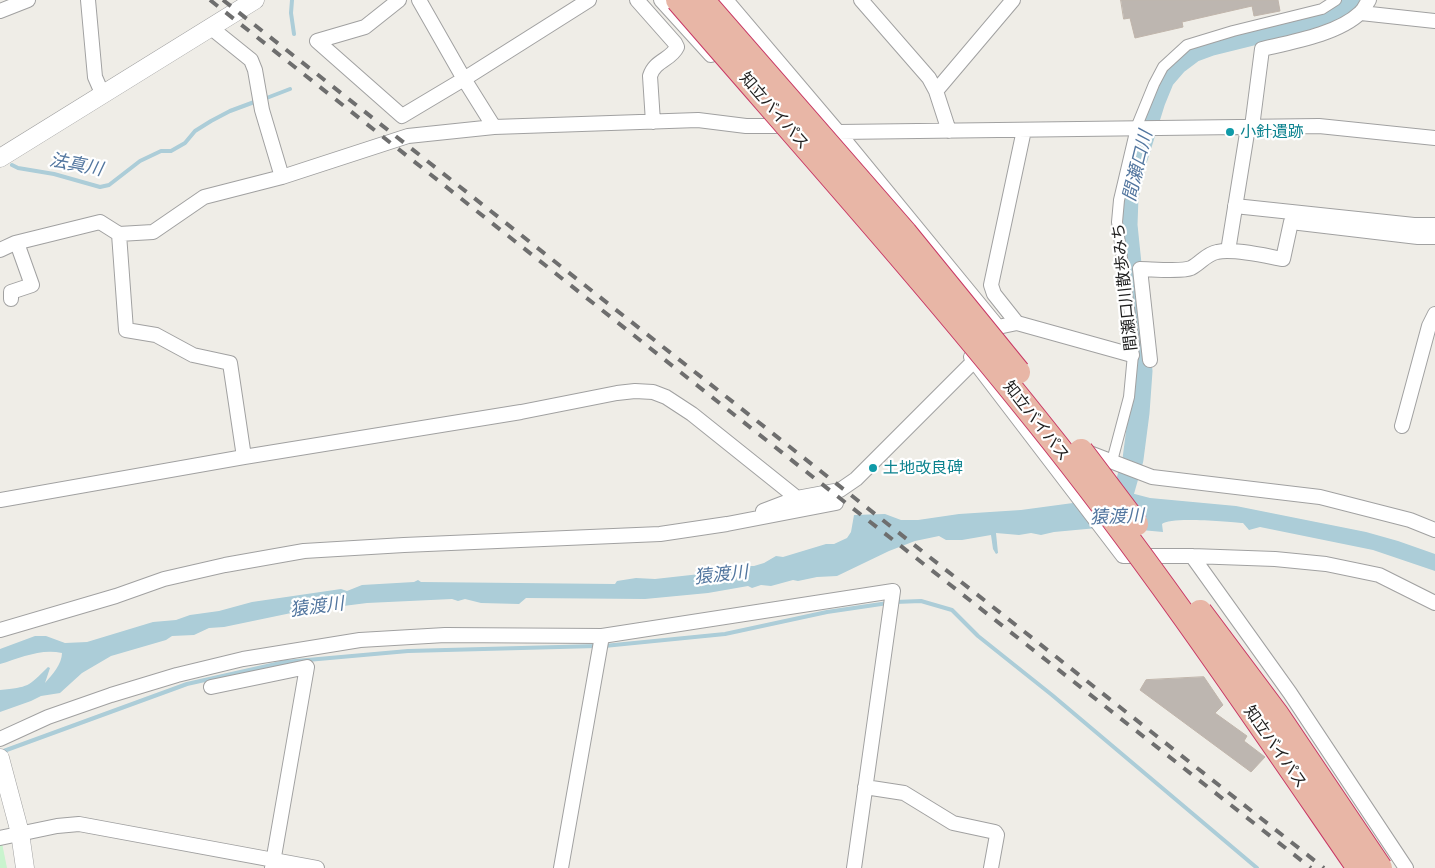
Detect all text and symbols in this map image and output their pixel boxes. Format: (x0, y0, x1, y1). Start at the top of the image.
street label: 知立バイパス (735, 68, 813, 154)
place label: 小針遺跡 (1240, 122, 1304, 142)
marker: 小針遺跡 (1224, 126, 1236, 138)
water label: 間瀬口川 (1119, 128, 1157, 204)
water label: 法真川 (47, 149, 105, 181)
street label: 間瀬口川散歩みち (1109, 222, 1141, 352)
street label: 知立バイパス (999, 377, 1073, 465)
place label: 土地改良碑 (883, 458, 963, 478)
marker: 土地改良碑 (867, 462, 879, 474)
water label: 猿渡川 (1090, 505, 1144, 529)
water label: 猿渡川 (693, 561, 749, 589)
water label: 猿渡川 (289, 593, 345, 621)
street label: 知立バイパス (1240, 702, 1310, 792)

